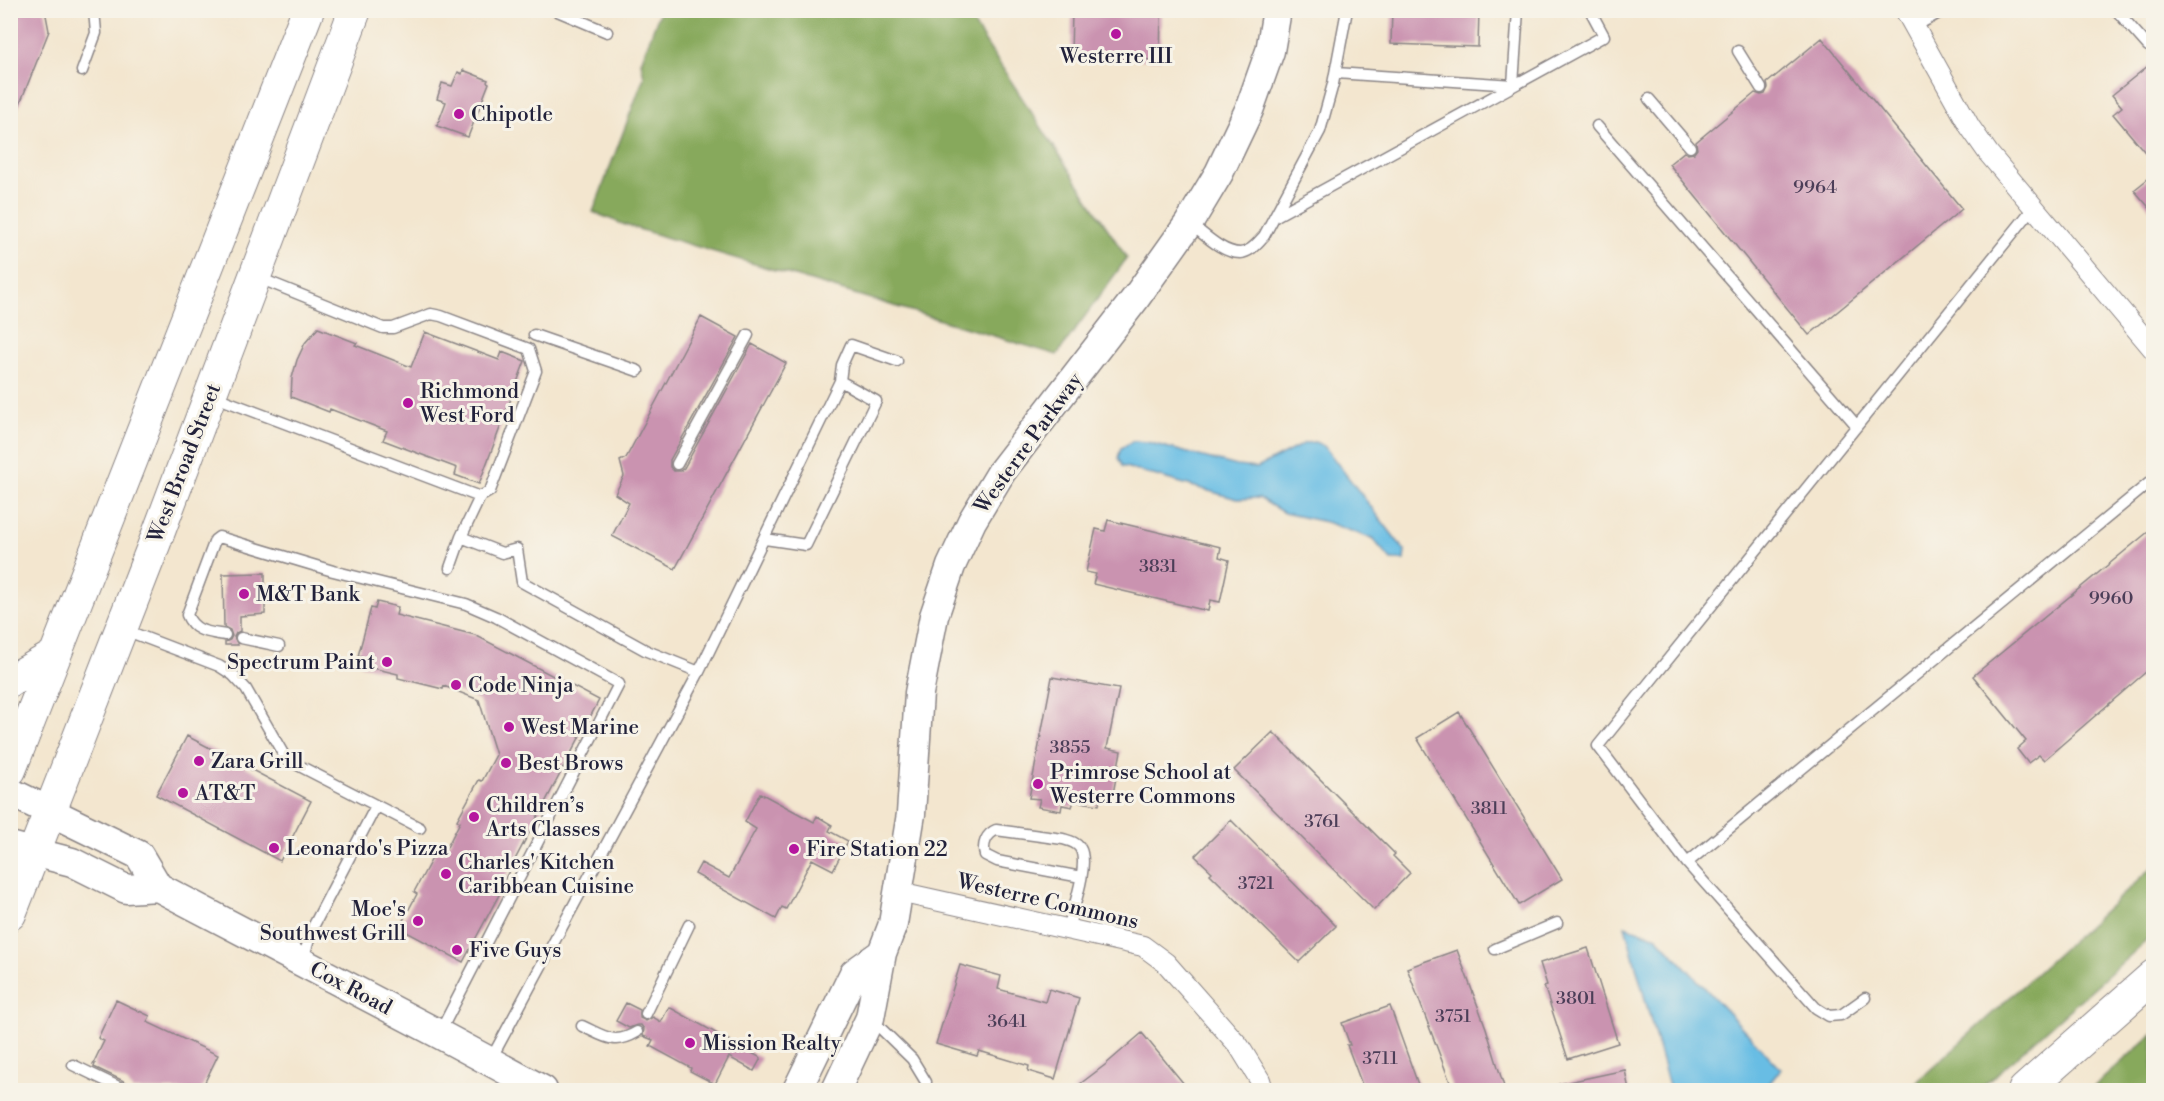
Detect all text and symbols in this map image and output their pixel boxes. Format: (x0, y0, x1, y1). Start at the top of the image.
marker: Westerre III (1109, 27, 1123, 41)
place label: Westerre III (1059, 44, 1172, 70)
place label: Chipotle (471, 102, 553, 128)
marker: Chipotle (452, 107, 466, 121)
house number: 9964 (1793, 176, 1837, 199)
street label: Westerre Parkway (968, 367, 1089, 520)
street label: West Broad Street (142, 379, 228, 548)
place label: Richmond West Ford (419, 379, 519, 429)
marker: Richmond West Ford (401, 396, 415, 410)
house number: 3831 (1139, 555, 1177, 578)
place label: M&T Bank (256, 582, 360, 608)
marker: M&T Bank (237, 587, 251, 601)
house number: 9960 (2089, 587, 2133, 610)
place label: Spectrum Paint (227, 650, 376, 676)
marker: Spectrum Paint (380, 655, 394, 669)
place label: Code Ninja (468, 673, 574, 699)
marker: Code Ninja (449, 678, 463, 692)
place label: West Marine (520, 715, 639, 741)
marker: West Marine (502, 720, 516, 734)
house number: 3855 (1050, 736, 1090, 759)
place label: Zara Grill (211, 749, 304, 775)
place label: Best Brows (517, 751, 623, 777)
marker: Zara Grill (192, 754, 206, 768)
marker: Best Brows (499, 756, 513, 770)
place label: Primrose School at Westerre Commons (1049, 760, 1235, 810)
marker: Primrose School at Westerre Commons (1031, 777, 1045, 791)
place label: AT&T (194, 781, 255, 807)
marker: AT&T (176, 786, 190, 800)
place label: Children’s Arts Classes (485, 793, 601, 843)
house number: 3811 (1471, 797, 1508, 820)
marker: Children’s Arts Classes (467, 810, 481, 824)
house number: 3761 (1304, 810, 1340, 833)
place label: Leonardo's Pizza (286, 836, 449, 862)
place label: Fire Station 22 (806, 837, 948, 863)
marker: Leonardo's Pizza (267, 841, 281, 855)
marker: Fire Station 22 (787, 842, 801, 856)
place label: Charles' Kitchen Caribbean Cuisine (458, 850, 634, 900)
marker: Charles' Kitchen Caribbean Cuisine (439, 867, 453, 881)
street label: Westerre Commons (954, 868, 1141, 935)
house number: 3721 (1238, 872, 1275, 895)
place label: Moe's Southwest Grill (260, 897, 406, 947)
marker: Moe's Southwest Grill (411, 914, 425, 928)
place label: Five Guys (469, 938, 561, 964)
marker: Five Guys (450, 943, 464, 957)
street label: Cox Road (305, 956, 396, 1021)
house number: 3801 (1556, 987, 1596, 1010)
house number: 3751 (1435, 1005, 1471, 1028)
house number: 3641 (987, 1010, 1027, 1033)
place label: Mission Realty (702, 1031, 842, 1057)
marker: Mission Realty (683, 1036, 697, 1050)
house number: 3711 (1362, 1047, 1398, 1070)

